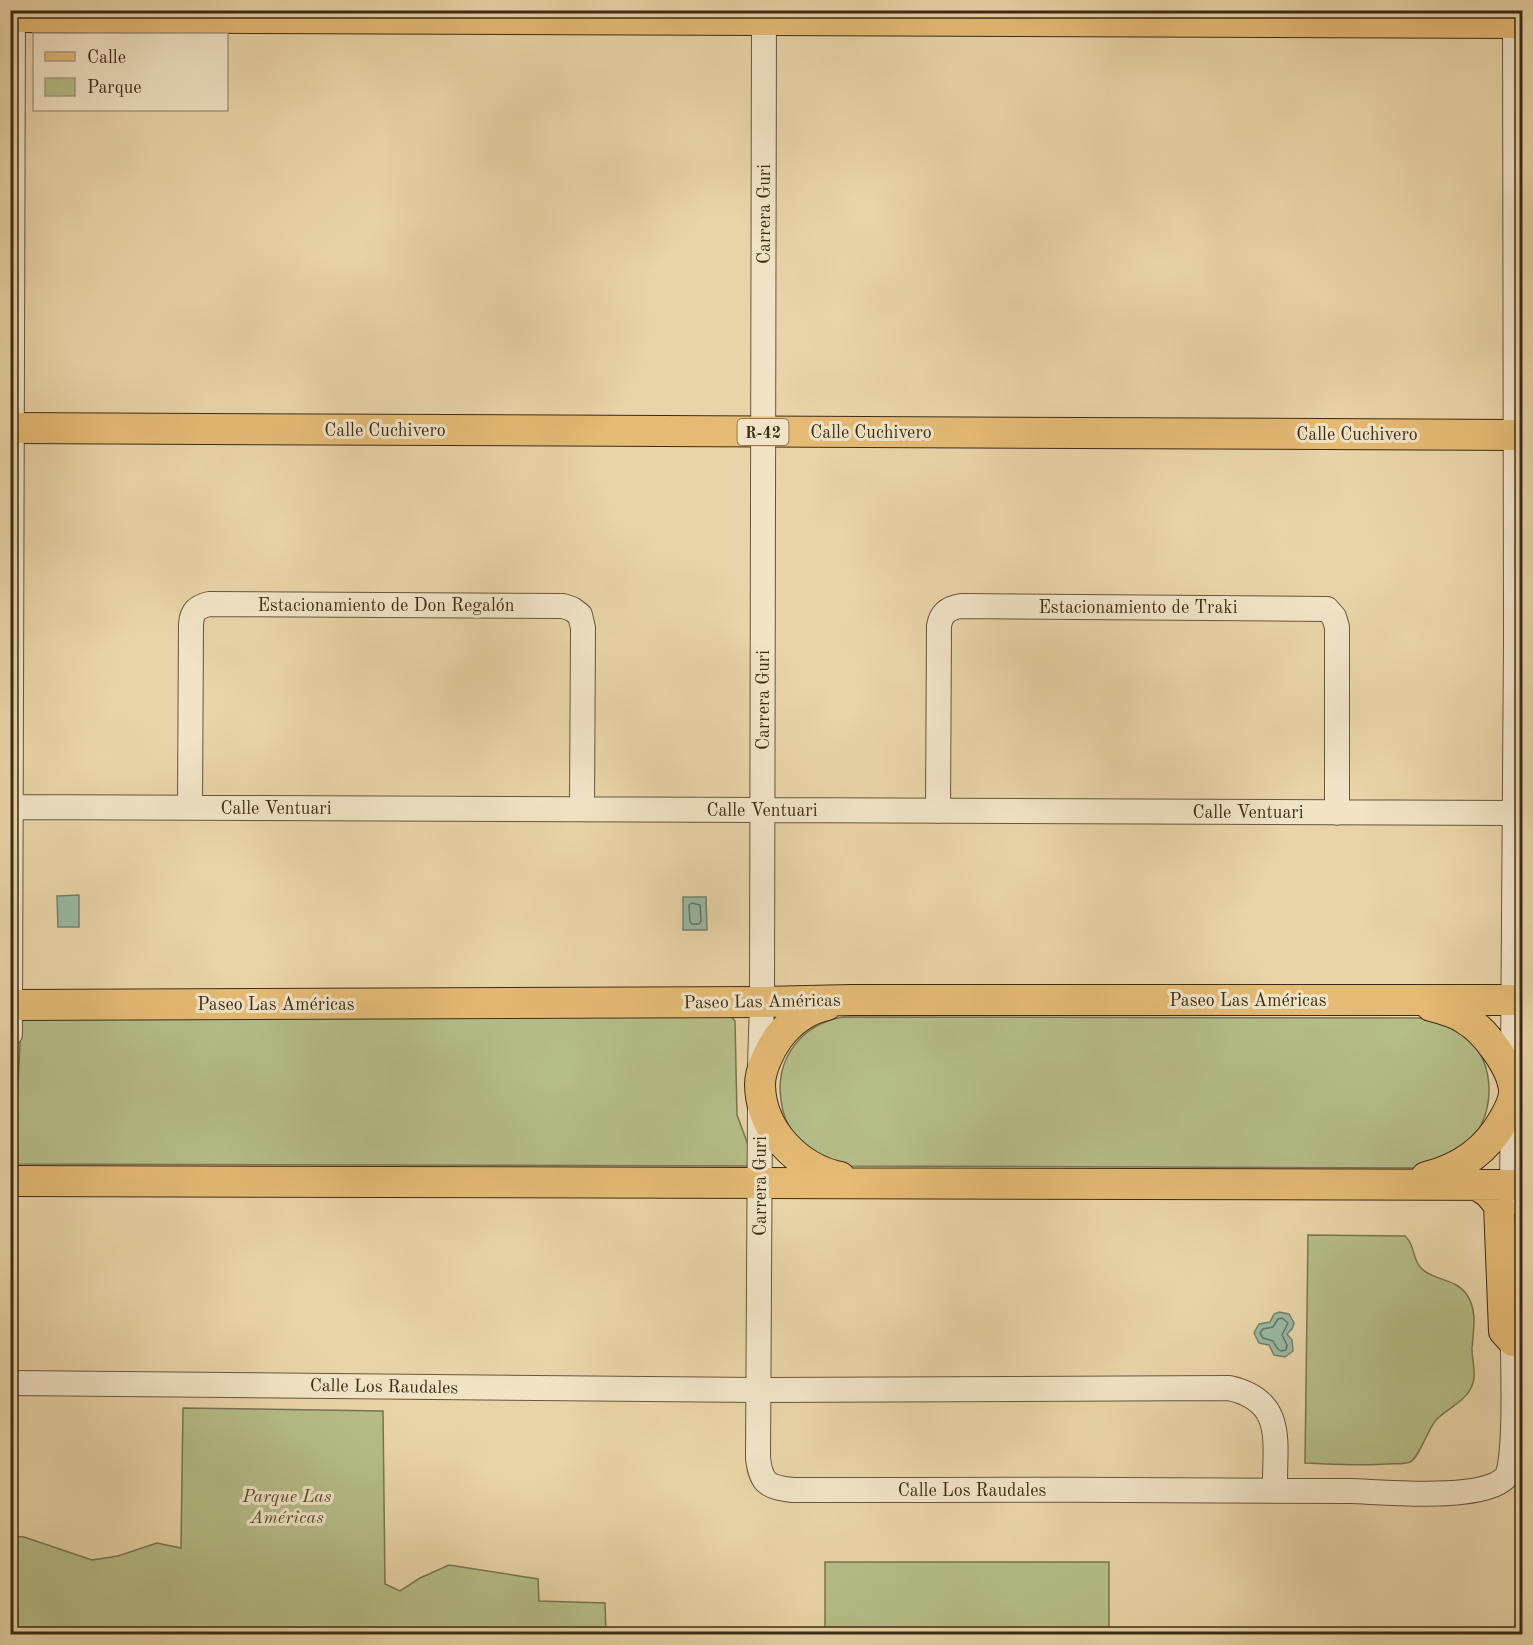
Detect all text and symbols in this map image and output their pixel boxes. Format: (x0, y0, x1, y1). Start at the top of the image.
legend (33, 33, 228, 111)
text: Calle (87, 49, 126, 67)
text: Parque (87, 79, 142, 97)
street label: Carrera Guri (756, 164, 774, 264)
road number: R-42 (738, 419, 789, 445)
street label: Calle Cuchivero (324, 422, 446, 440)
street label: Calle Cuchivero (810, 424, 932, 442)
street label: Calle Cuchivero (1296, 426, 1418, 444)
street label: Estacionamiento de Don Regalón (258, 597, 515, 615)
street label: Estacionamiento de Traki (1038, 599, 1238, 617)
street label: Carrera Guri (755, 650, 773, 750)
street label: Calle Ventuari (220, 800, 332, 818)
street label: Calle Ventuari (706, 802, 818, 820)
street label: Calle Ventuari (1192, 804, 1304, 822)
street label: Paseo Las Américas (683, 992, 841, 1012)
street label: Paseo Las Américas (1169, 992, 1327, 1010)
street label: Paseo Las Américas (197, 996, 355, 1014)
street label: Carrera Guri (752, 1136, 770, 1236)
street label: Calle Los Raudales (310, 1377, 459, 1397)
street label: Calle Los Raudales (898, 1482, 1046, 1500)
park label: Parque Las Américas (241, 1488, 332, 1527)

